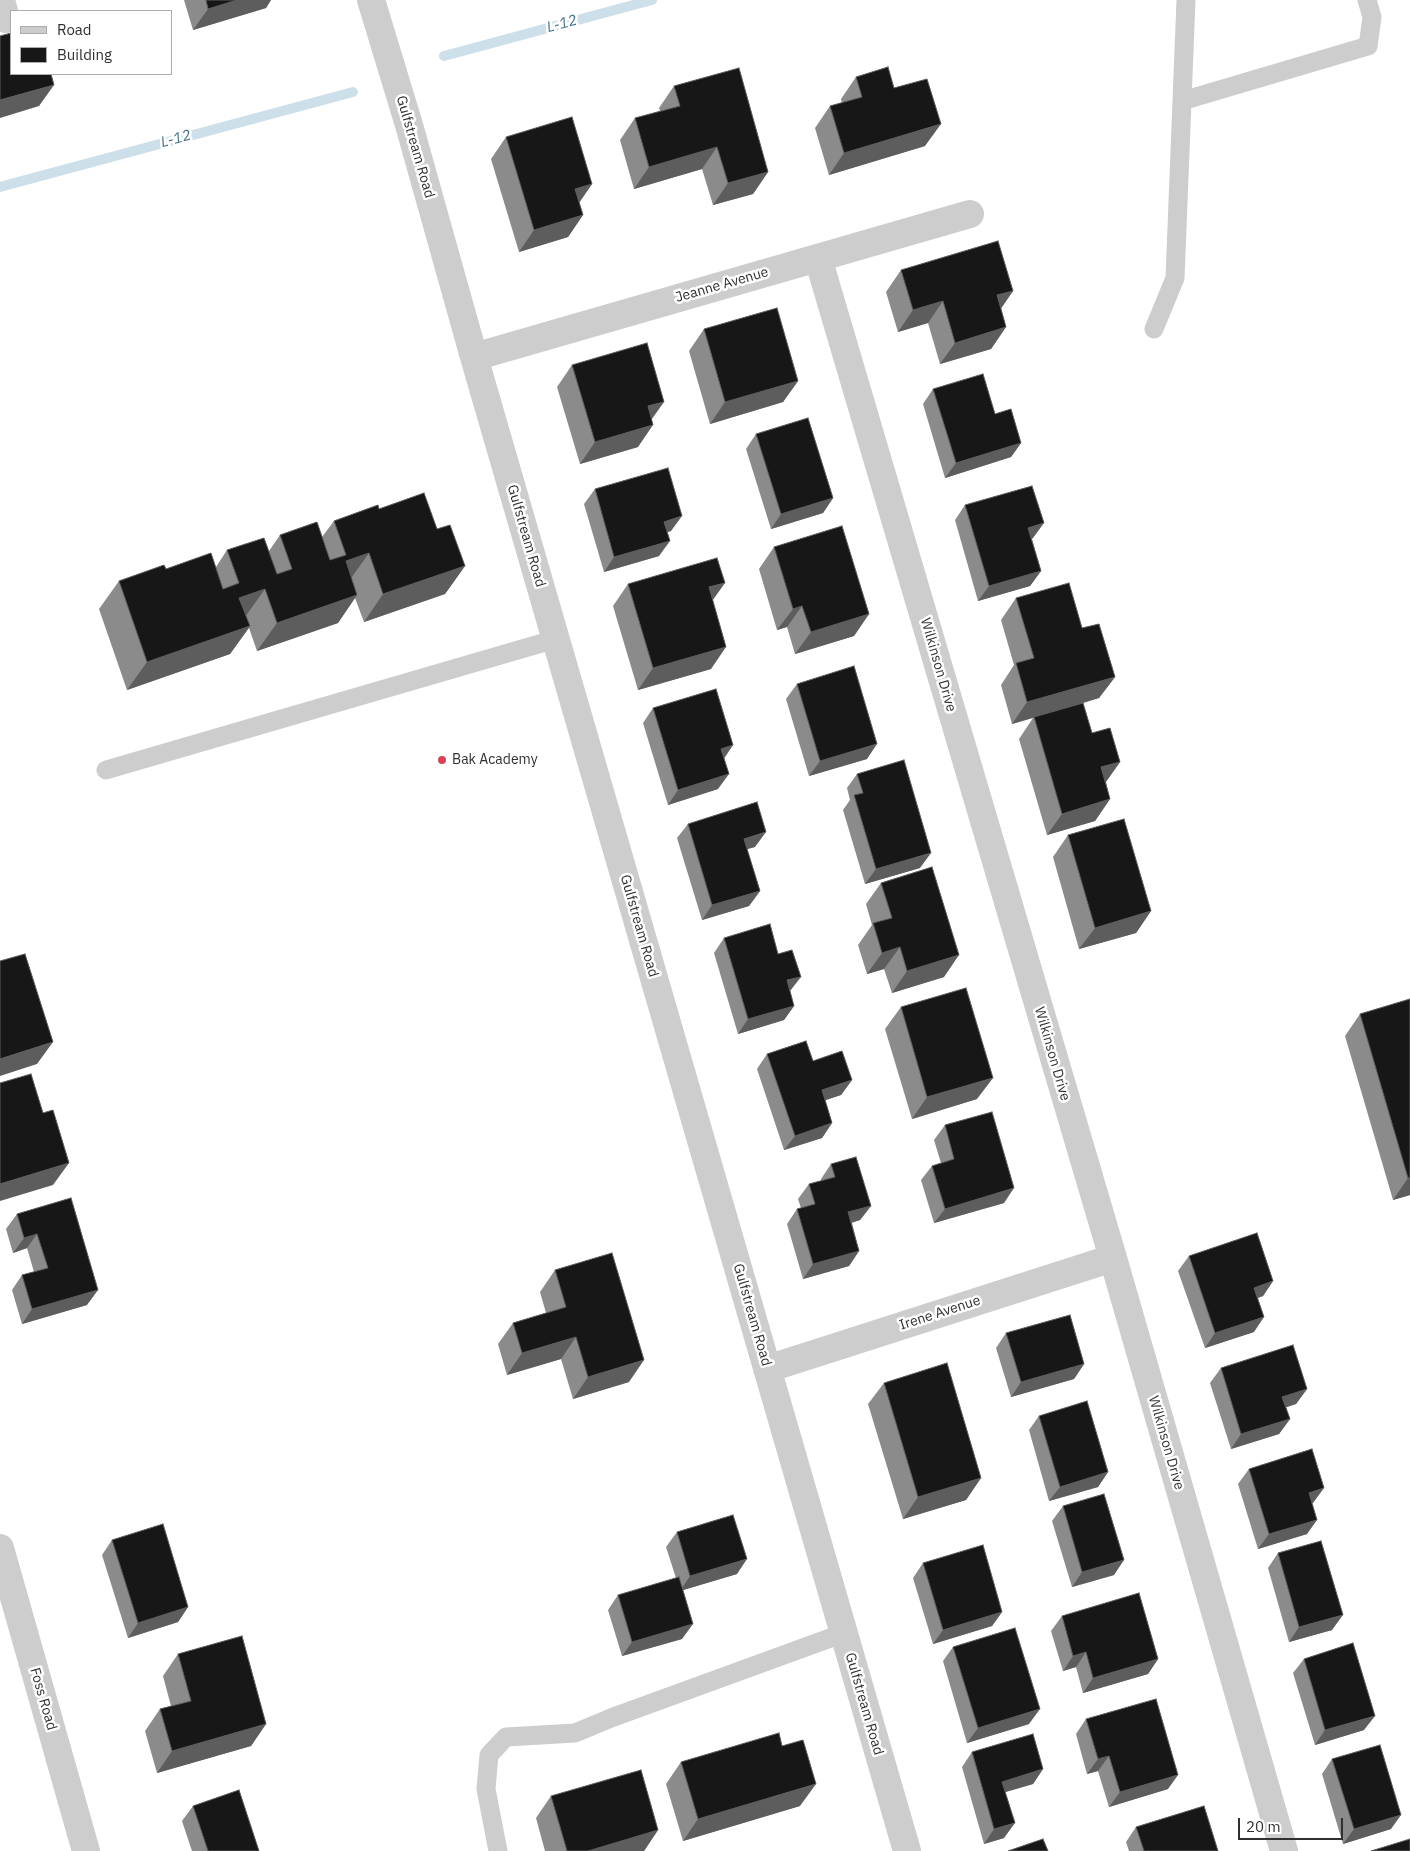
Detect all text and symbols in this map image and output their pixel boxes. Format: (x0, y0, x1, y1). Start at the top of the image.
legend (10, 10, 172, 75)
water label: L-12 (545, 11, 579, 37)
text: Road (57, 20, 92, 39)
text: Building (57, 45, 112, 64)
street label: Gulfstream Road (392, 94, 438, 200)
water label: L-12 (159, 126, 193, 152)
street label: Jeanne Avenue (674, 264, 770, 306)
street label: Gulfstream Road (503, 483, 549, 589)
street label: Wilkinson Drive (917, 616, 959, 714)
place label: Bak Academy (452, 752, 538, 768)
marker: Bak Academy (436, 754, 448, 766)
street label: Gulfstream Road (616, 873, 662, 979)
street label: Wilkinson Drive (1031, 1005, 1073, 1103)
street label: Gulfstream Road (729, 1262, 775, 1368)
street label: Irene Avenue (897, 1292, 983, 1334)
street label: Wilkinson Drive (1145, 1394, 1187, 1492)
street label: Gulfstream Road (841, 1651, 887, 1757)
street label: Foss Road (26, 1666, 60, 1732)
scale bar (1240, 1808, 1345, 1840)
text: 20 m (1246, 1817, 1281, 1836)

